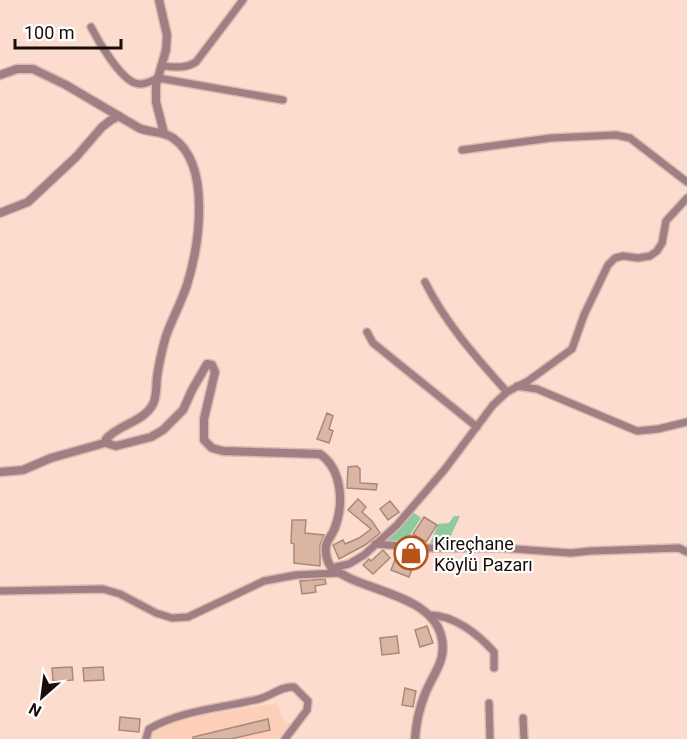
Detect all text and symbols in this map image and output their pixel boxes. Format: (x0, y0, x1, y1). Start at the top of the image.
scale bar (15, 12, 122, 50)
text: 100 m (24, 22, 75, 43)
place label: Kireçhane Köylü Pazarı (434, 533, 533, 575)
shop icon: Kireçhane Köylü Pazarı (393, 535, 429, 571)
north arrow (12, 667, 72, 727)
text: N (26, 699, 45, 721)

